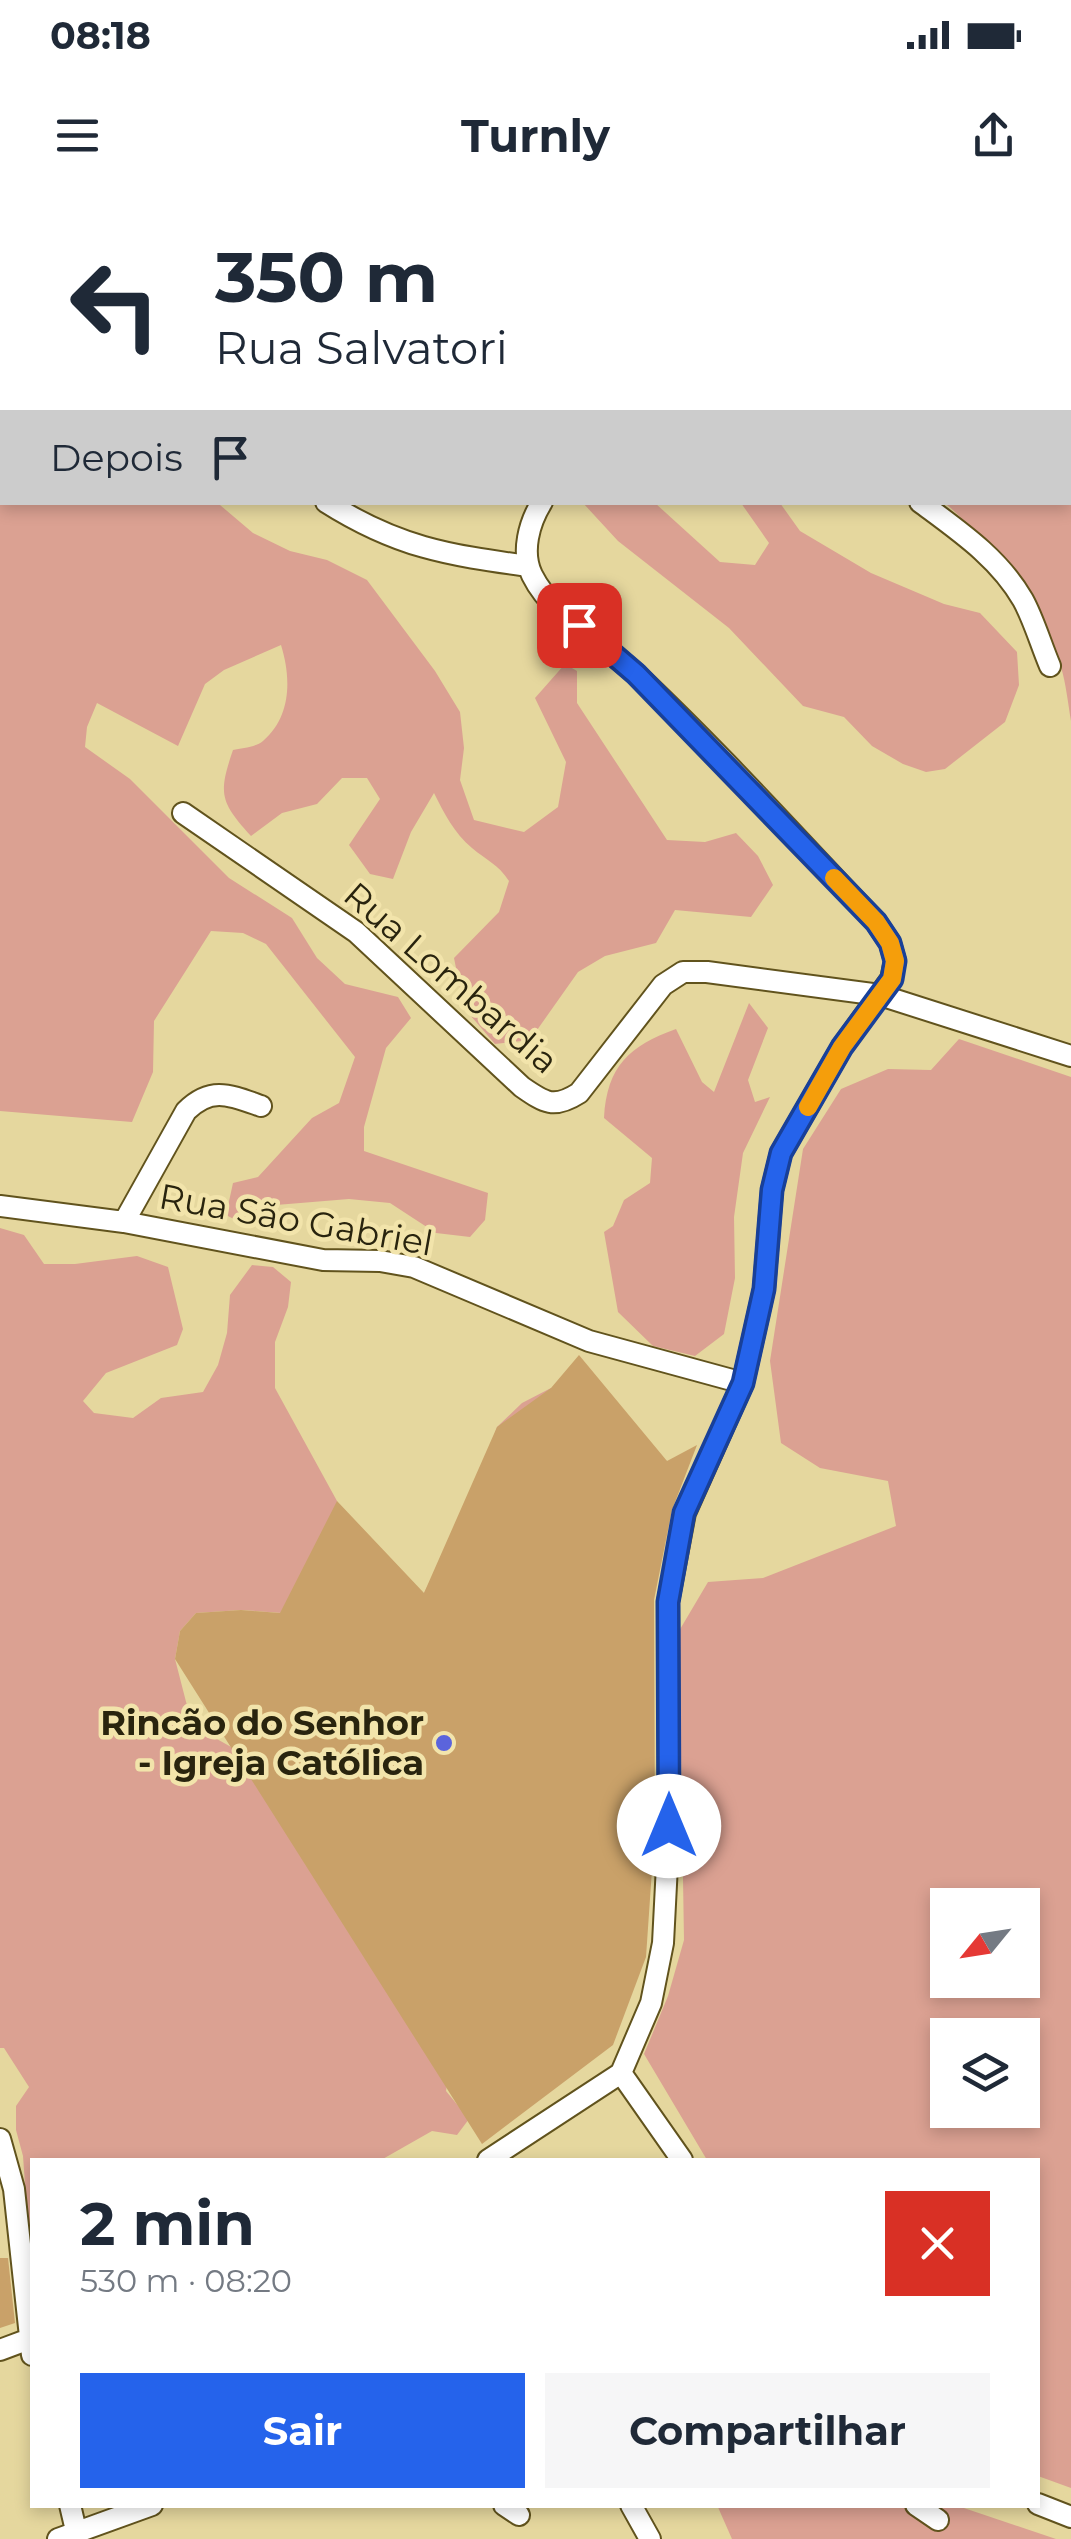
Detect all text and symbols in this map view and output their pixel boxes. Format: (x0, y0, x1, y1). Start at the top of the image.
text: 08:18 (50, 12, 151, 59)
icon: menu (50, 108, 105, 163)
text: Turnly (461, 108, 610, 163)
icon: share (966, 108, 1021, 163)
text: 350 m (215, 234, 438, 320)
icon: left (50, 240, 180, 370)
text: Rua Salvatori (215, 320, 508, 375)
icon: arrive (203, 430, 258, 485)
text: Depois (50, 434, 183, 481)
pin (537, 583, 622, 668)
icon: arrive (552, 598, 607, 653)
street label: Rua Lombardia (335, 873, 567, 1082)
street label: Rua São Gabriel (156, 1174, 436, 1265)
place label: Rincão do Senhor - Igreja Católica (100, 1701, 424, 1784)
marker: Rincão do Senhor - Igreja Católica (433, 1732, 455, 1754)
position arrow (617, 1774, 721, 1878)
north arrow (930, 1888, 1040, 1998)
map controls (930, 1888, 1040, 2128)
button: layers (930, 2018, 1040, 2128)
text: 2 min (80, 2187, 255, 2260)
button: close (885, 2191, 990, 2296)
text: 530 m · 08:20 (80, 2261, 292, 2300)
button: Sair (80, 2373, 525, 2488)
button: Compartilhar (545, 2373, 990, 2488)

